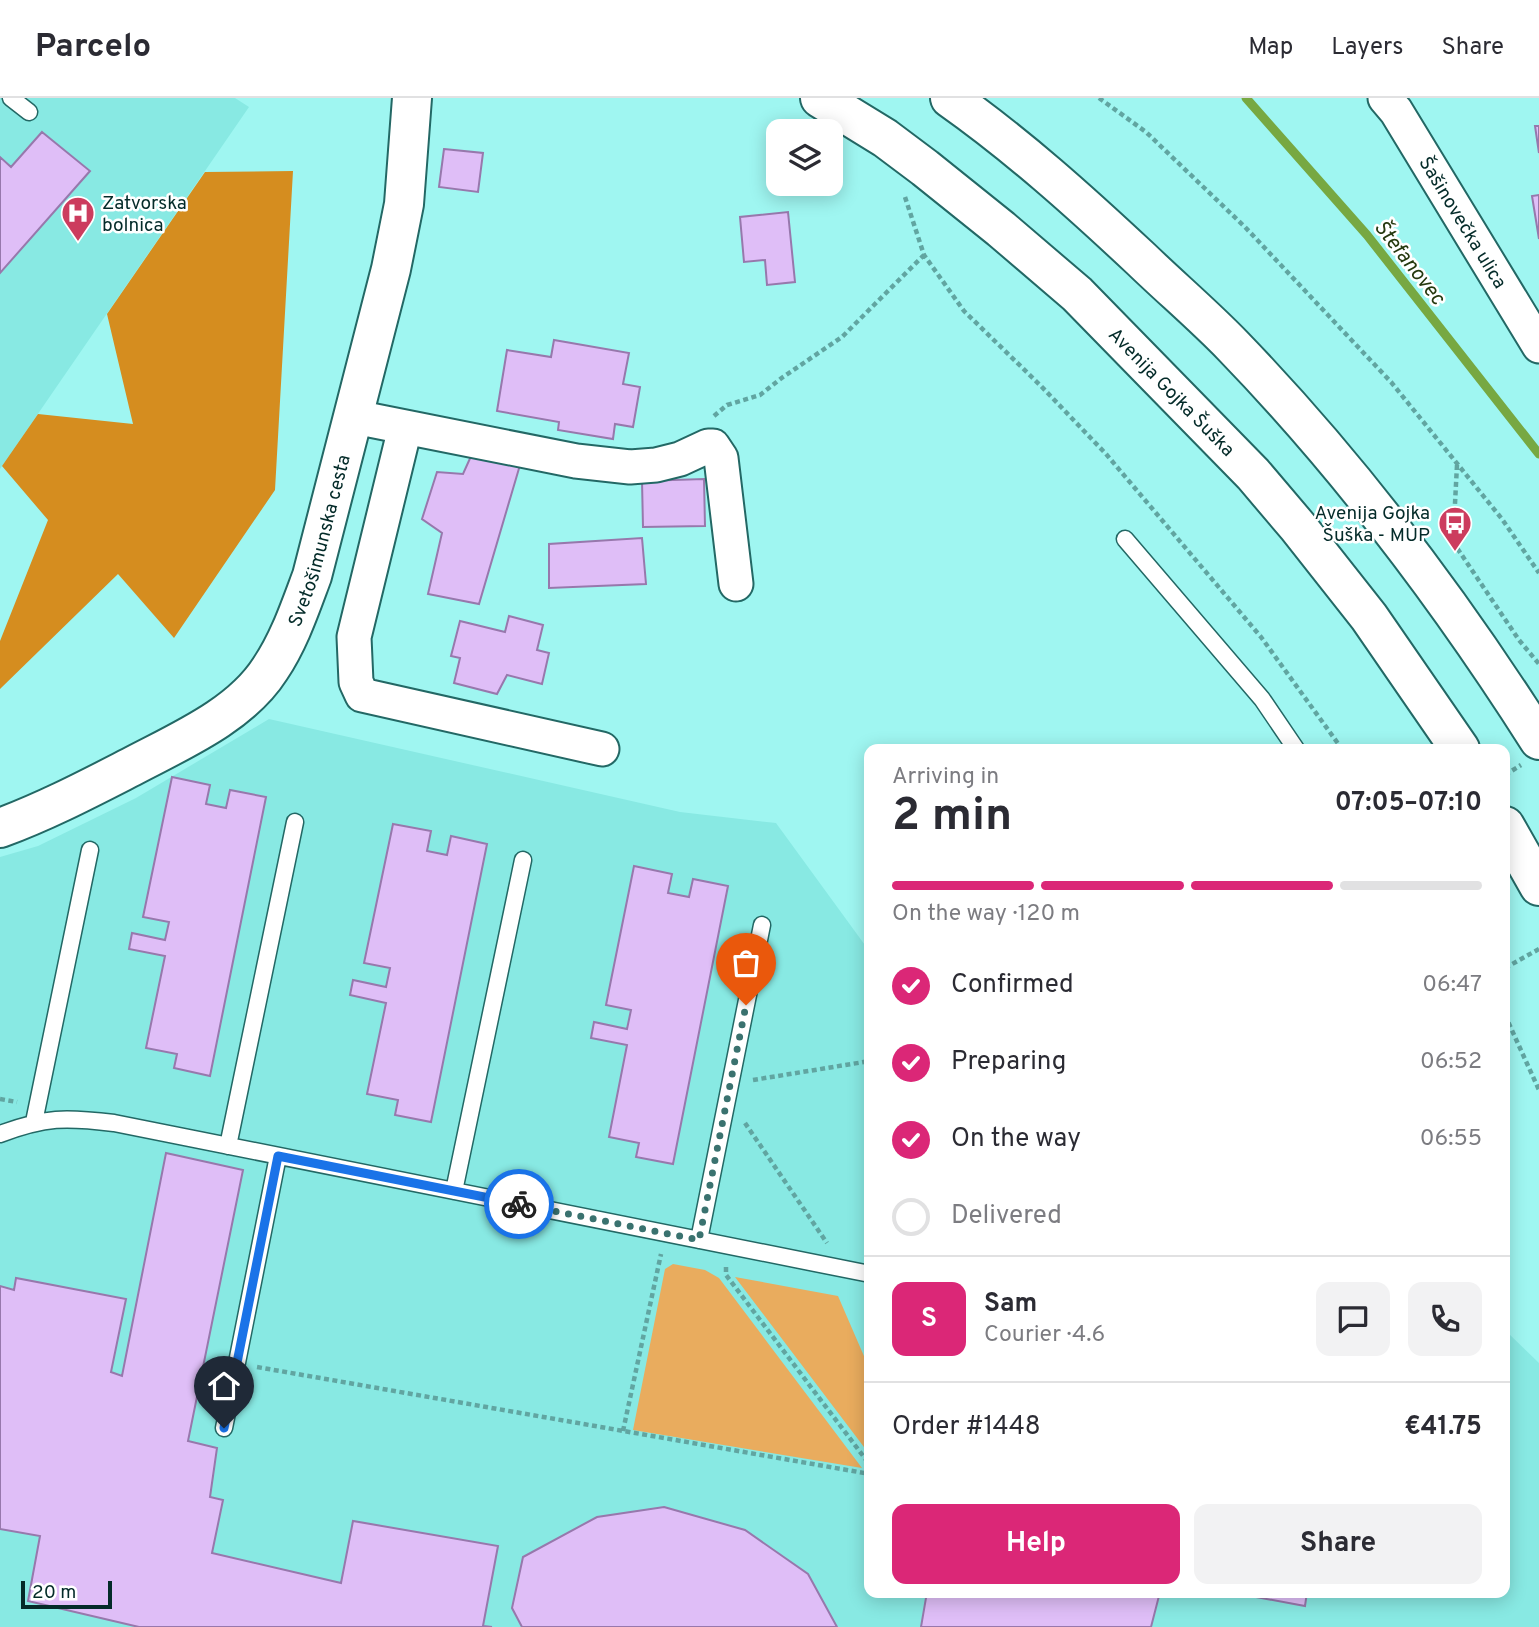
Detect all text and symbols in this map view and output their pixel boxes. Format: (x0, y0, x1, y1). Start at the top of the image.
text: Parcelo (35, 27, 151, 69)
text: Map (1248, 33, 1293, 63)
text: Layers (1331, 33, 1403, 63)
text: Share (1441, 33, 1504, 63)
map controls (766, 119, 843, 196)
button: layers (766, 119, 843, 196)
street label: Šašinovečka ulica (1413, 152, 1511, 294)
place label: Zatvorska bolnica (102, 192, 187, 238)
hospital icon: Zatvorska bolnica (59, 194, 97, 243)
water label: Štefanovec (1367, 214, 1452, 312)
street label: Avenija Gojka Šuška (1103, 323, 1239, 462)
street label: Svetošimunska cesta (284, 452, 357, 631)
place label: Avenija Gojka Šuška - MUP (1315, 502, 1430, 548)
bus stop icon: Avenija Gojka Šuška - MUP (1436, 504, 1474, 553)
text: Arriving in (892, 763, 999, 792)
text: 07:05–07:10 (1335, 787, 1482, 820)
text: 2 min (892, 788, 1012, 847)
text: On the way · 120 m (892, 900, 1080, 929)
pin (716, 933, 776, 1005)
icon: bag (727, 944, 765, 982)
icon: check (892, 967, 930, 1005)
text: Confirmed (951, 969, 1074, 1002)
text: 06:47 (1422, 971, 1482, 1000)
icon: check (892, 1044, 930, 1082)
text: Preparing (951, 1046, 1066, 1079)
text: 06:52 (1420, 1048, 1482, 1077)
icon: check (892, 1121, 930, 1159)
text: On the way (951, 1123, 1081, 1156)
text: 06:55 (1420, 1125, 1482, 1154)
courier (484, 1169, 554, 1239)
icon: bike (500, 1185, 538, 1223)
text: Delivered (951, 1200, 1062, 1233)
button: chat (1316, 1282, 1390, 1356)
button: phone (1408, 1282, 1482, 1356)
text: Sam (984, 1288, 1037, 1321)
text: S (921, 1303, 937, 1336)
text: Courier · 4.6 (984, 1321, 1105, 1350)
pin (194, 1356, 254, 1428)
icon: home (205, 1367, 243, 1405)
text: Order #1448 (892, 1411, 1041, 1444)
text: €41.75 (1404, 1411, 1482, 1444)
button: Help (892, 1504, 1180, 1584)
button: Share (1194, 1504, 1482, 1584)
scale bar (21, 1578, 112, 1610)
text: 20 m (32, 1581, 76, 1605)

